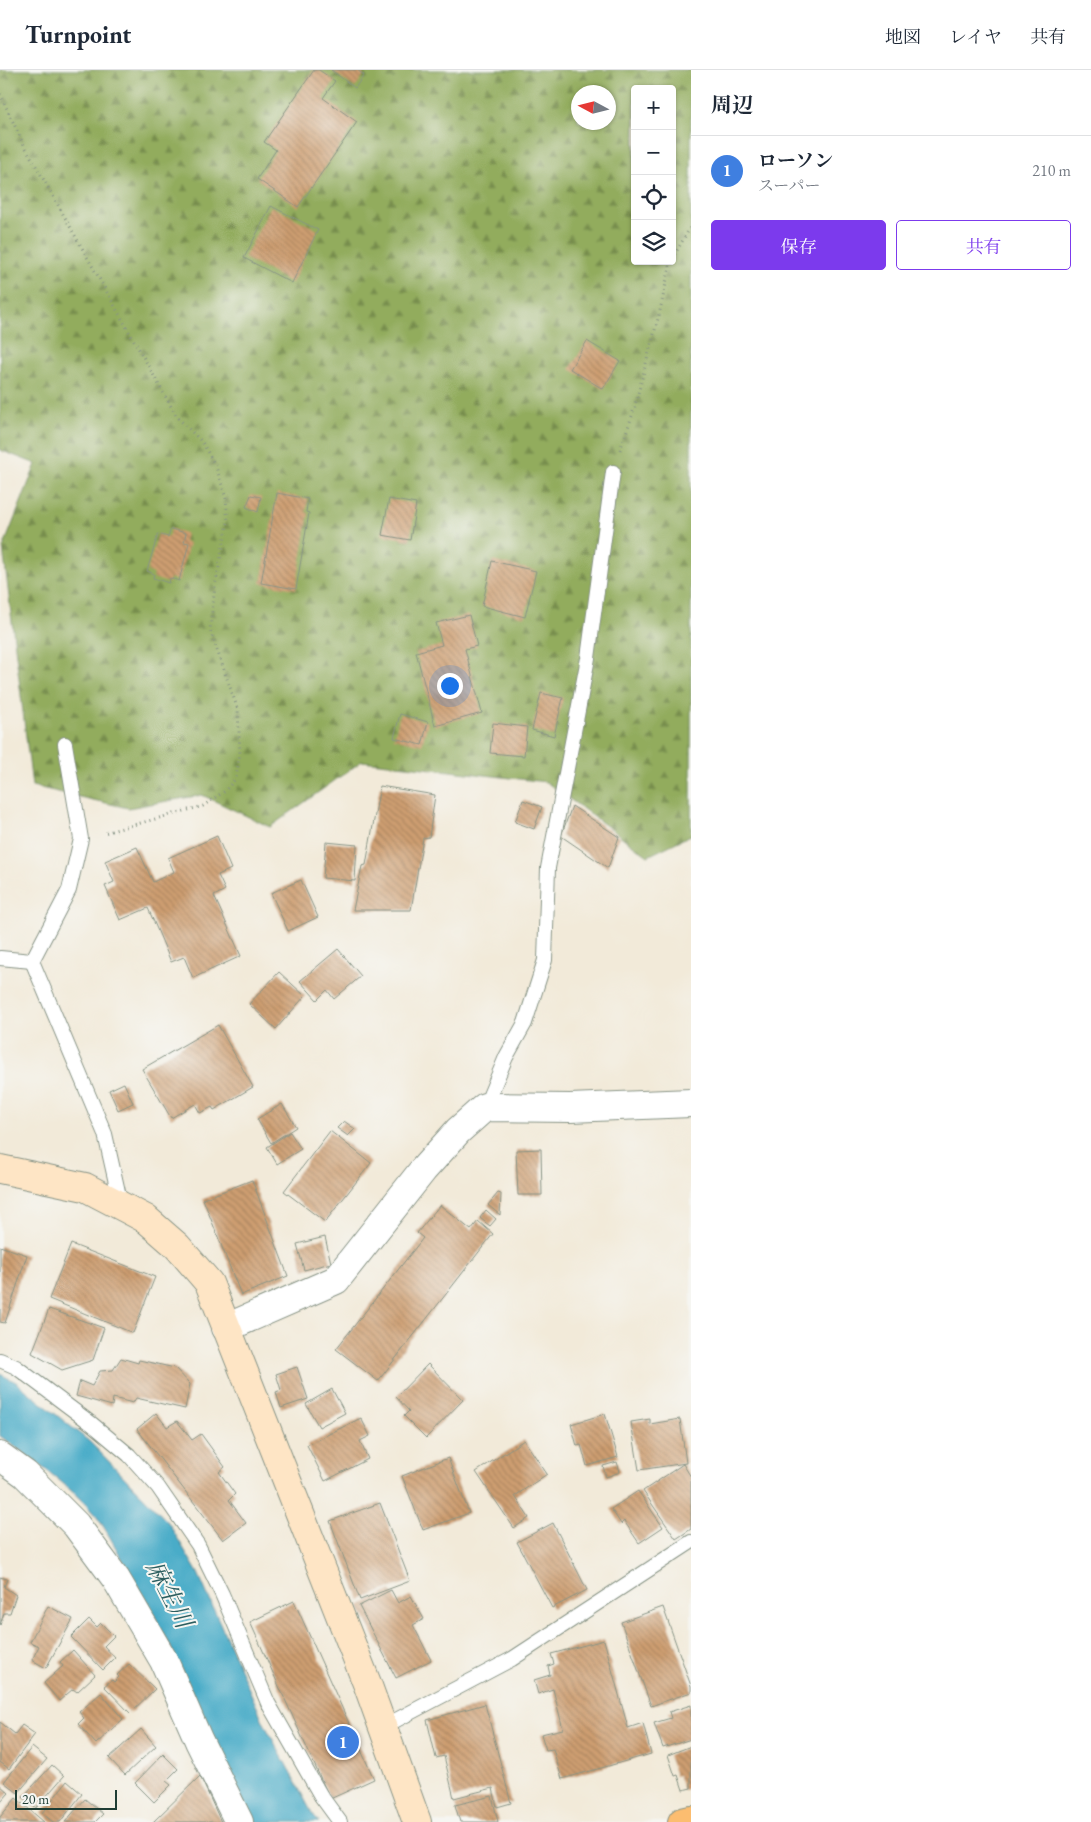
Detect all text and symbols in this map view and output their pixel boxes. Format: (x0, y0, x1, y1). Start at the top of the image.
text: Turnpoint (25, 19, 131, 50)
text: 地図 (885, 25, 921, 48)
text: レイヤ (949, 25, 1002, 48)
text: 共有 (1030, 25, 1066, 48)
north arrow (571, 85, 616, 130)
map controls (631, 85, 676, 265)
button: + (631, 85, 676, 130)
text: 周辺 (711, 91, 753, 118)
button: − (631, 130, 676, 175)
text: ローソン (758, 148, 833, 173)
text: 1 (723, 160, 731, 181)
text: 210 m (1032, 160, 1071, 181)
button: locate (631, 175, 676, 220)
text: スーパー (758, 175, 820, 196)
button: layers (631, 220, 676, 265)
button: 保存 (711, 220, 886, 270)
button: 共有 (896, 220, 1071, 270)
your location (437, 673, 463, 699)
water label: 麻生川 (140, 1555, 202, 1636)
pin: 1 (327, 1723, 359, 1761)
scale bar (15, 1787, 118, 1810)
text: 20 m (22, 1790, 49, 1808)

